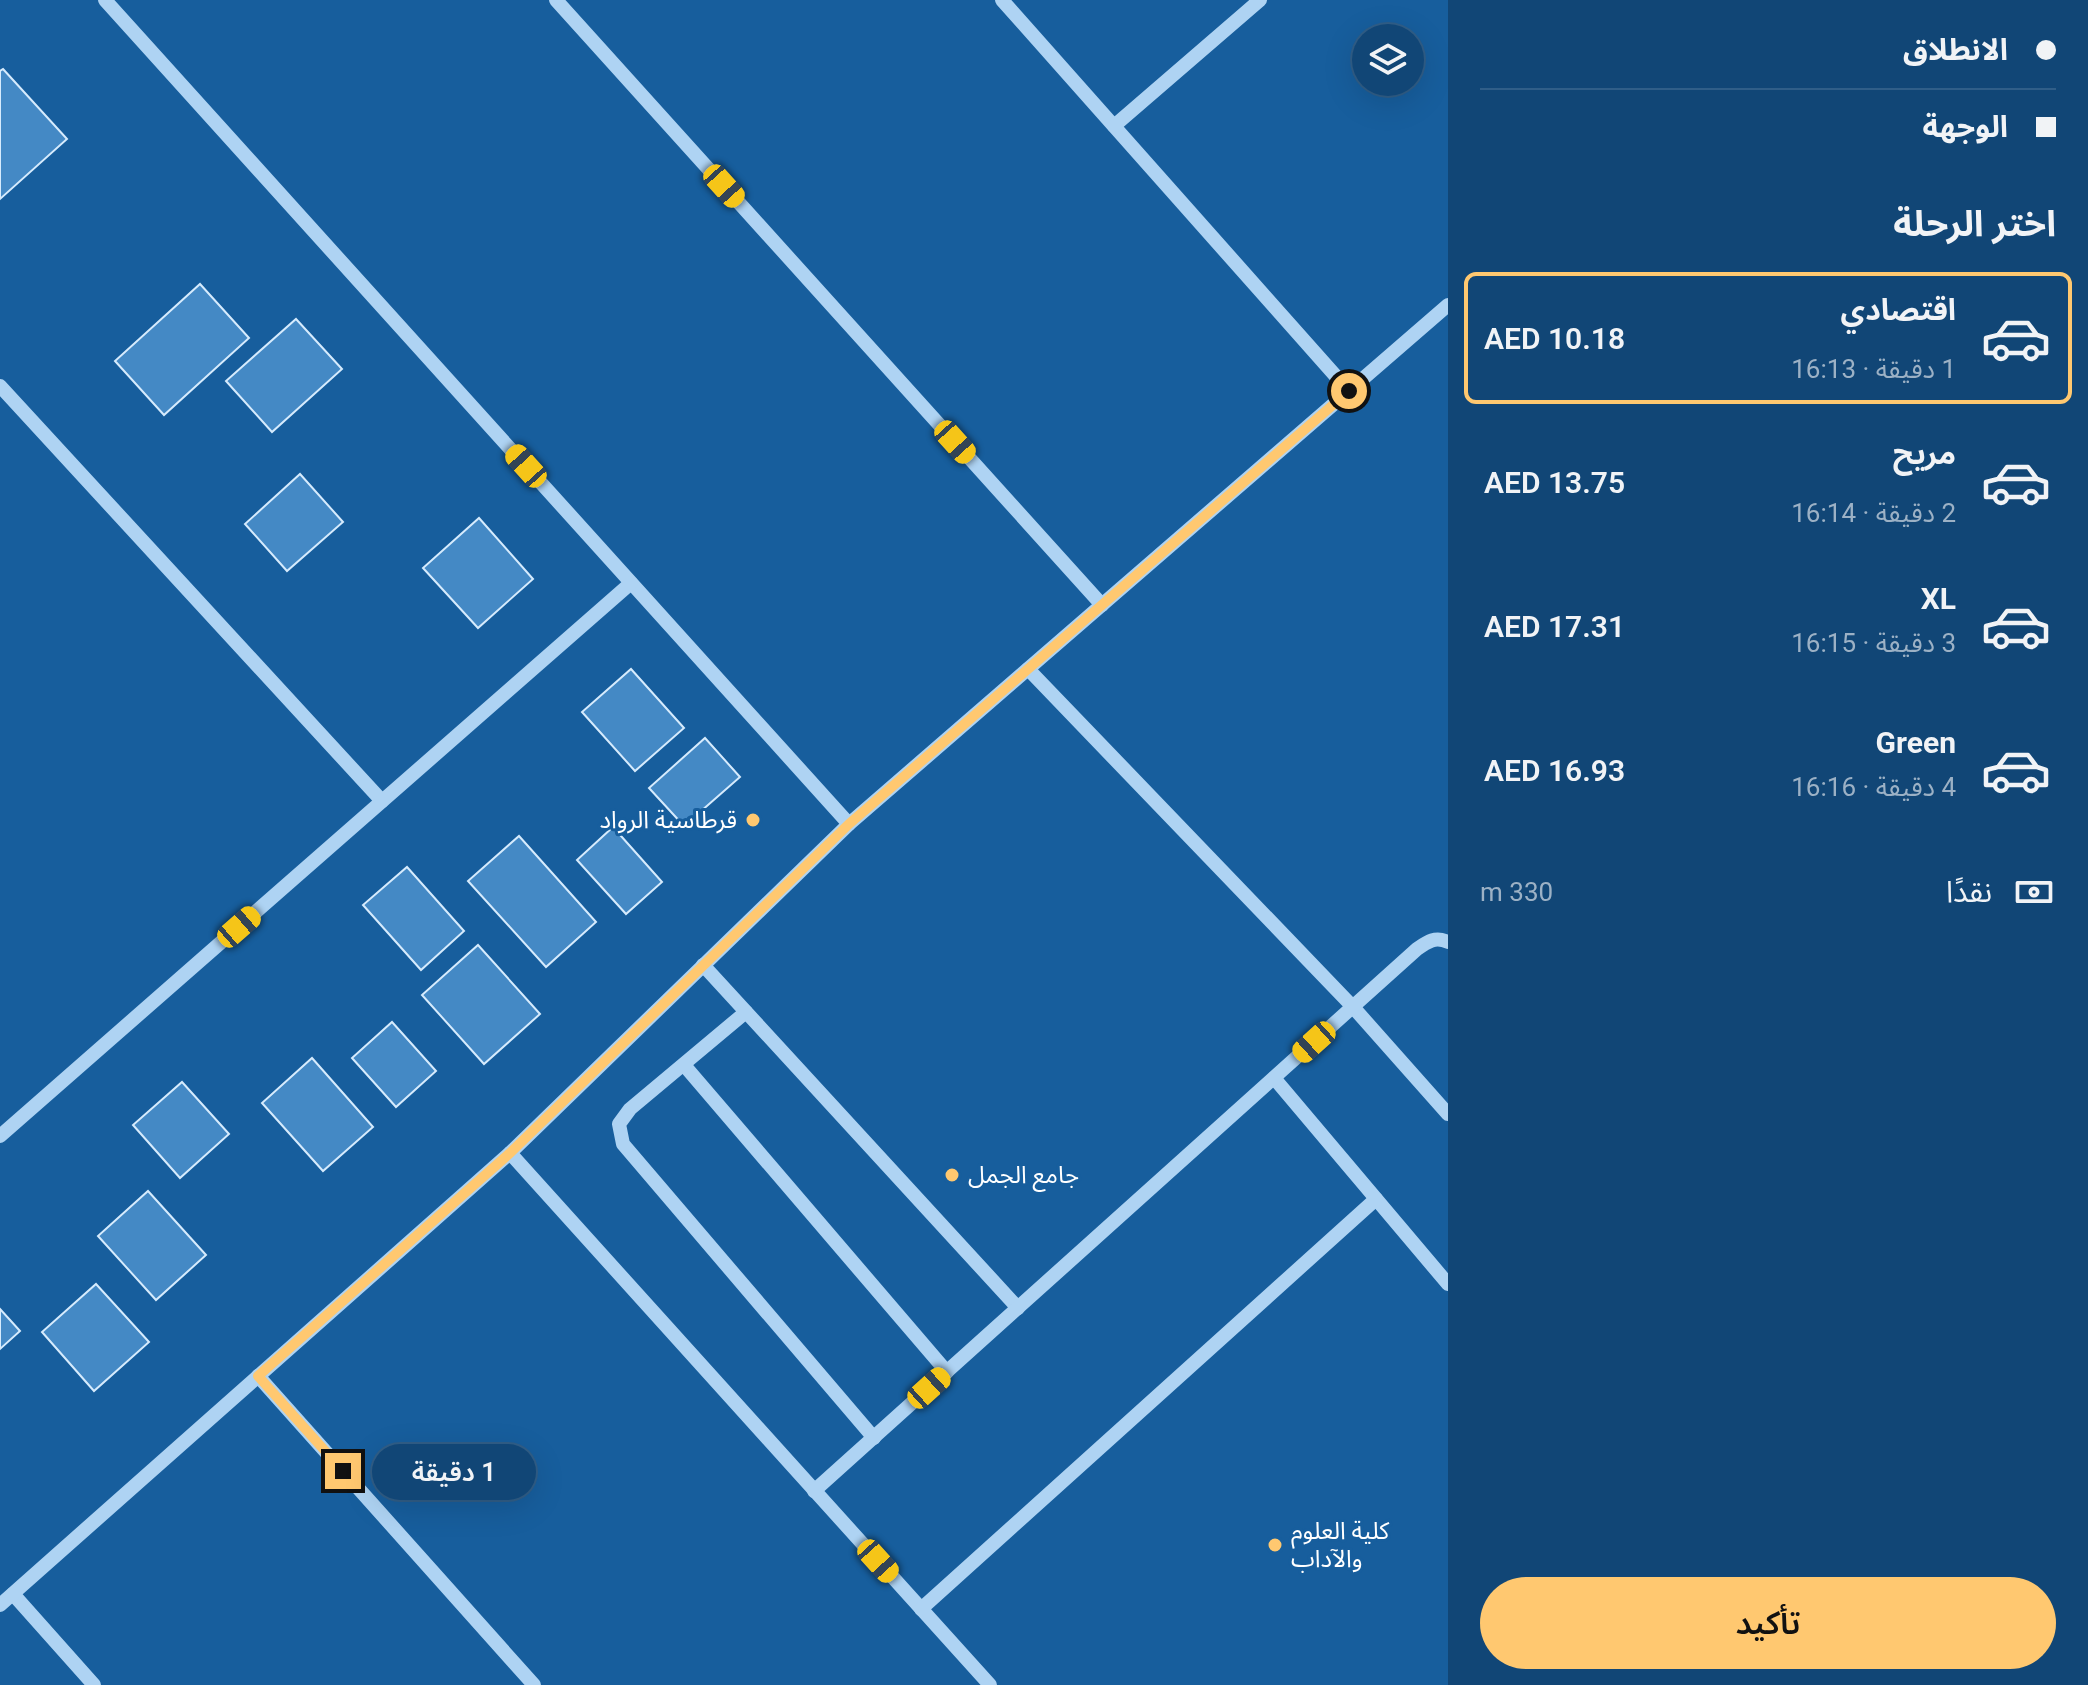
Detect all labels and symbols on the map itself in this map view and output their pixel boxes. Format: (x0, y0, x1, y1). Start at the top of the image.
car (699, 160, 749, 212)
route start (1331, 373, 1367, 409)
car (930, 416, 980, 468)
car (501, 440, 551, 492)
place label: قرطاسية الرواد (600, 806, 737, 834)
marker: قرطاسية الرواد (744, 811, 762, 829)
car (213, 902, 265, 952)
car (1288, 1017, 1340, 1067)
place label: جامع الجمل (968, 1161, 1079, 1192)
marker: جامع الجمل (943, 1166, 961, 1184)
car (903, 1363, 955, 1413)
callout: 1 دقيقة (371, 1443, 535, 1499)
route end (325, 1453, 361, 1489)
place label: كلية العلوم والآداب (1291, 1517, 1390, 1573)
car (853, 1535, 903, 1587)
marker: كلية العلوم والآداب (1266, 1536, 1284, 1554)

